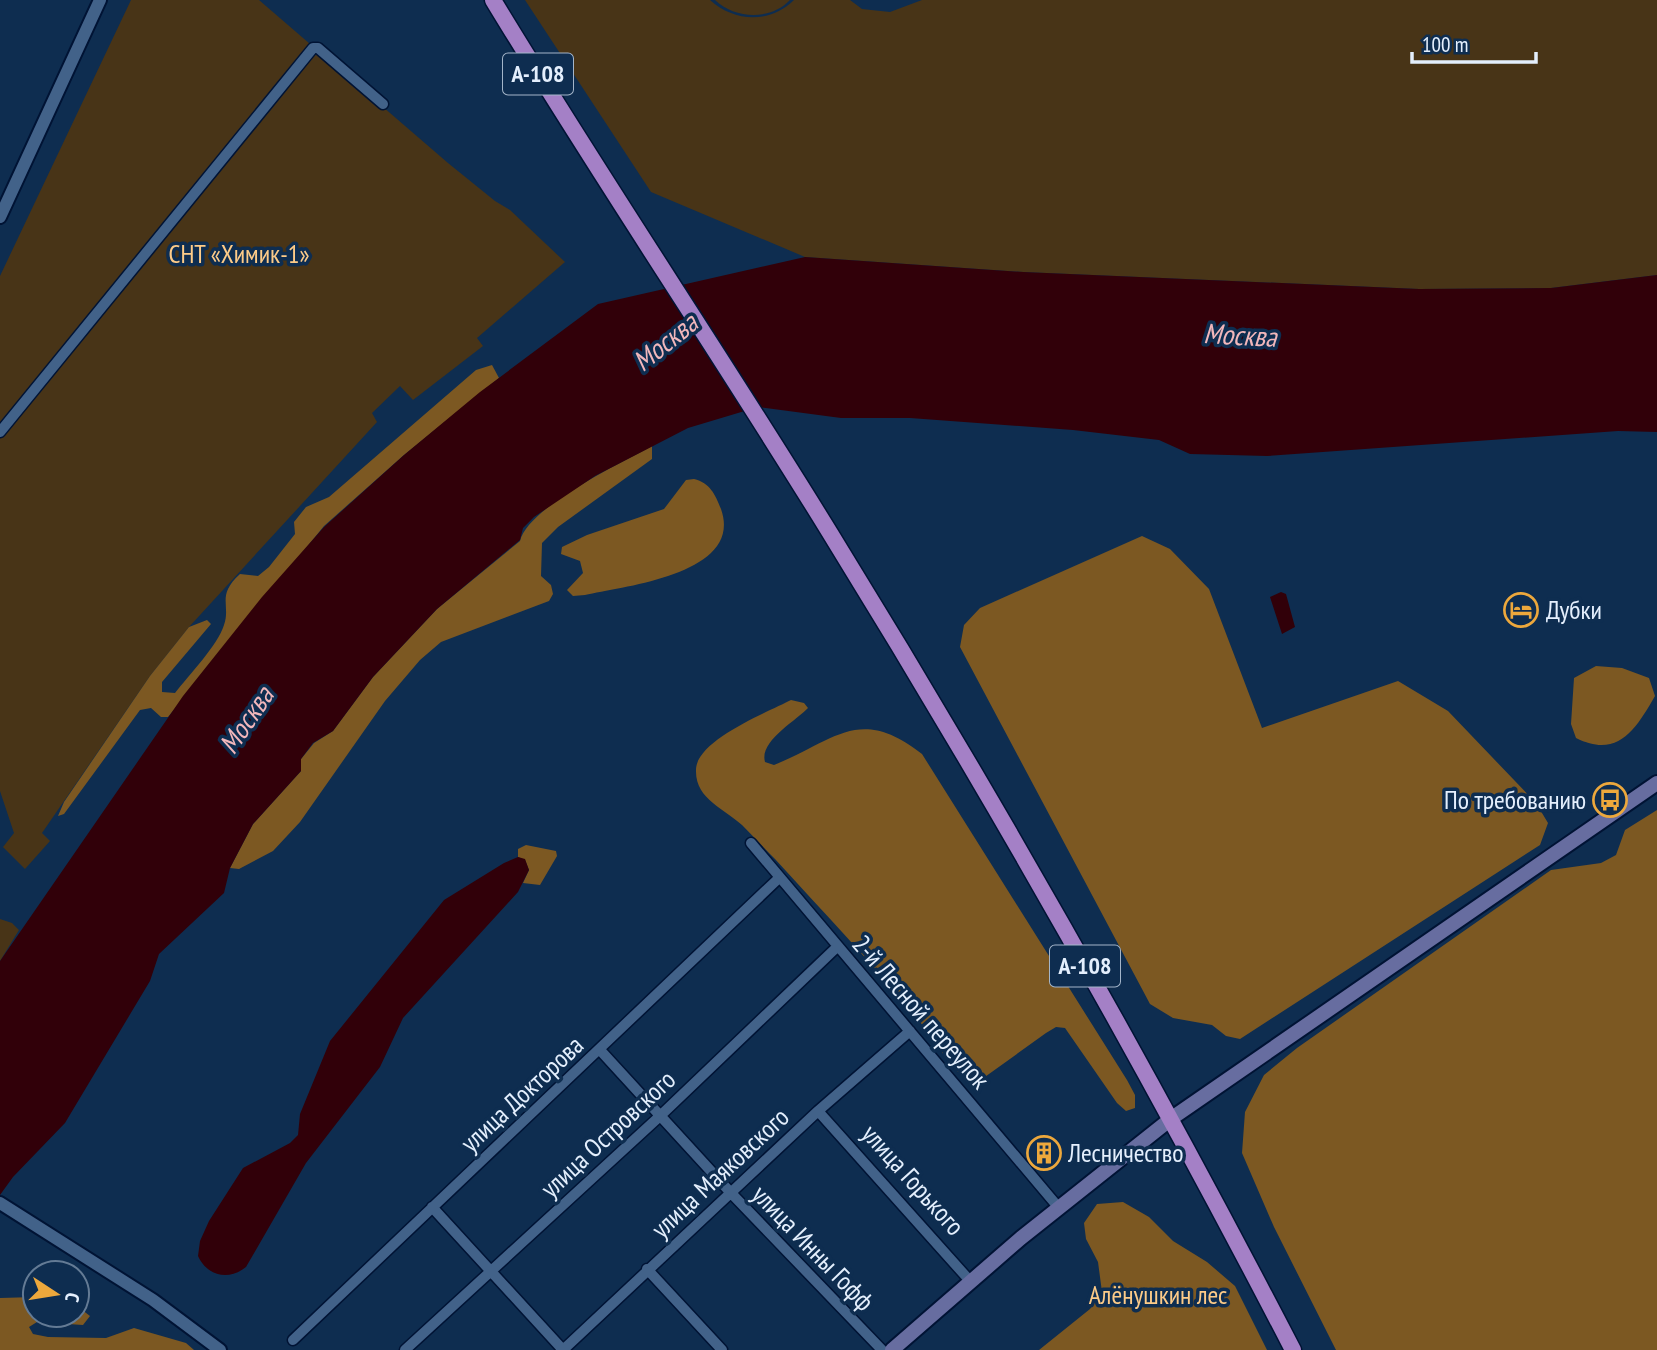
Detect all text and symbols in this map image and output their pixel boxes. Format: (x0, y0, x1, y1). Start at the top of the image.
scale bar (1412, 21, 1536, 65)
text: 100 m (1422, 31, 1468, 58)
road number: А-108 (503, 54, 573, 94)
park label: СНТ «Химик-1» (169, 237, 309, 270)
water label: Москва (625, 303, 706, 379)
water label: Москва (1202, 314, 1279, 355)
hotel icon: Дубки (1502, 591, 1540, 629)
place label: Дубки (1546, 593, 1602, 626)
water label: Москва (210, 678, 282, 760)
bus stop icon: По требованию (1591, 781, 1629, 819)
place label: По требованию (1444, 783, 1586, 816)
street label: 2-й Лесной переулок (845, 928, 997, 1095)
road number: А-108 (1050, 946, 1120, 986)
street label: улица Докторова (453, 1028, 590, 1159)
street label: улица Островского (533, 1063, 682, 1204)
street label: улица Маяковского (644, 1100, 795, 1245)
street label: улица Горького (855, 1117, 972, 1242)
building icon: Лесничество (1025, 1134, 1063, 1172)
place label: Лесничество (1067, 1136, 1183, 1169)
street label: улица Инны Гофф (745, 1178, 881, 1317)
north arrow (21, 1259, 91, 1329)
park label: Алёнушкин лес (1089, 1278, 1227, 1311)
text: С (60, 1291, 85, 1305)

